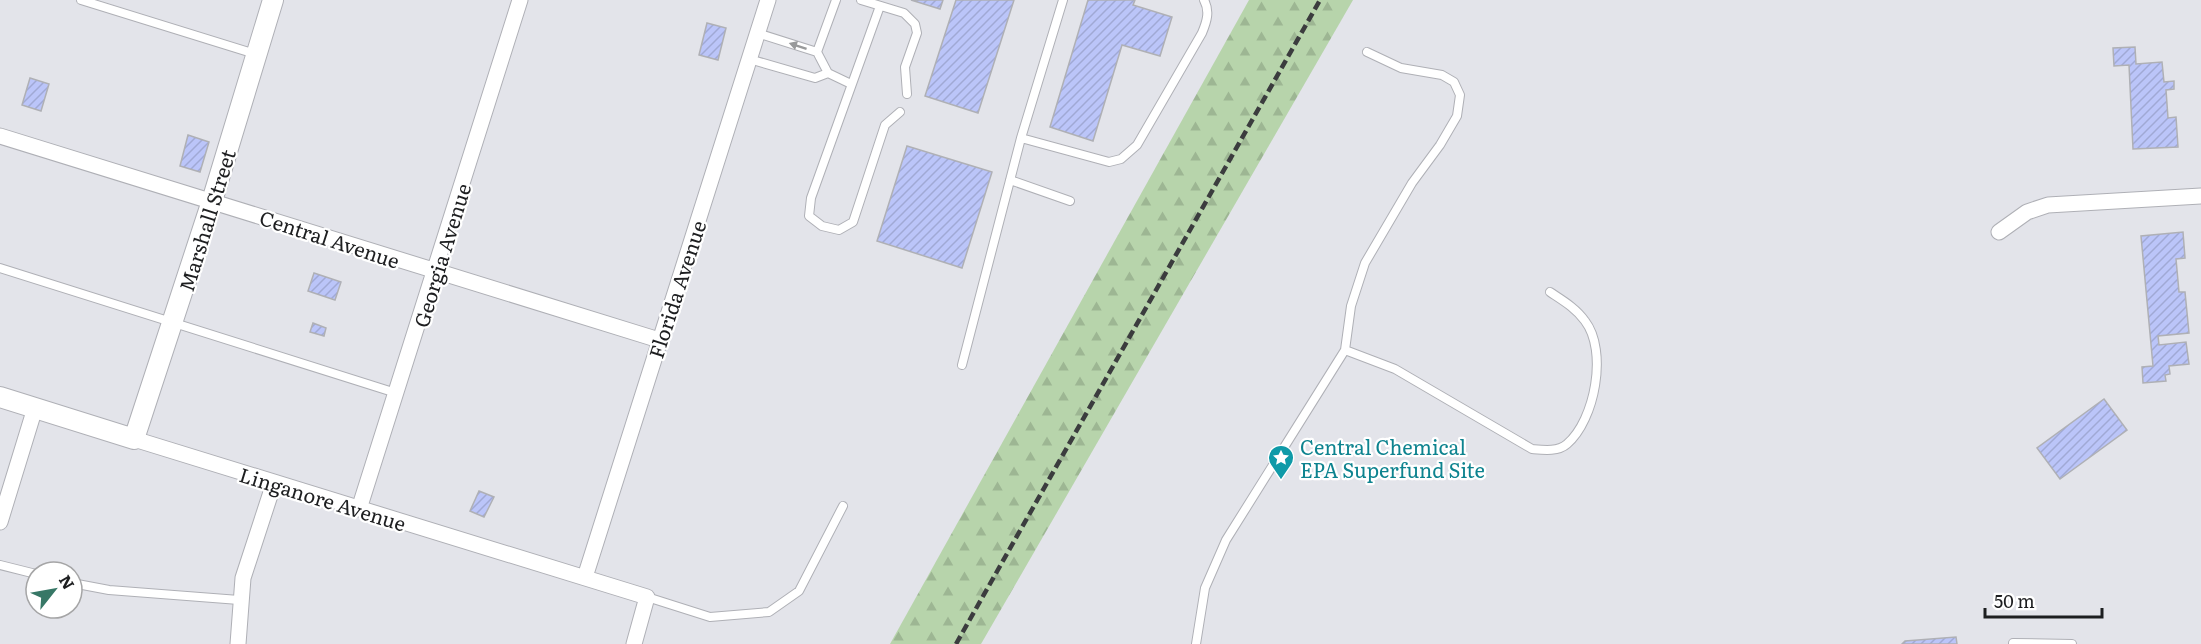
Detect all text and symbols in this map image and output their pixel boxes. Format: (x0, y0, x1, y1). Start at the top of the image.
one-way arrow (789, 41, 807, 51)
street label: Marshall Street (170, 145, 242, 295)
street label: Georgia Avenue (405, 179, 477, 331)
street label: Central Avenue (256, 201, 404, 275)
street label: Florida Avenue (640, 216, 712, 362)
place label: Central Chemical EPA Superfund Site (1300, 431, 1485, 484)
place icon: Central Chemical EPA Superfund Site (1266, 443, 1296, 481)
street label: Linganore Avenue (236, 458, 410, 538)
north arrow (24, 560, 84, 620)
text: N (54, 570, 81, 594)
scale bar (1985, 581, 2102, 619)
text: 50 m (1994, 587, 2035, 614)

